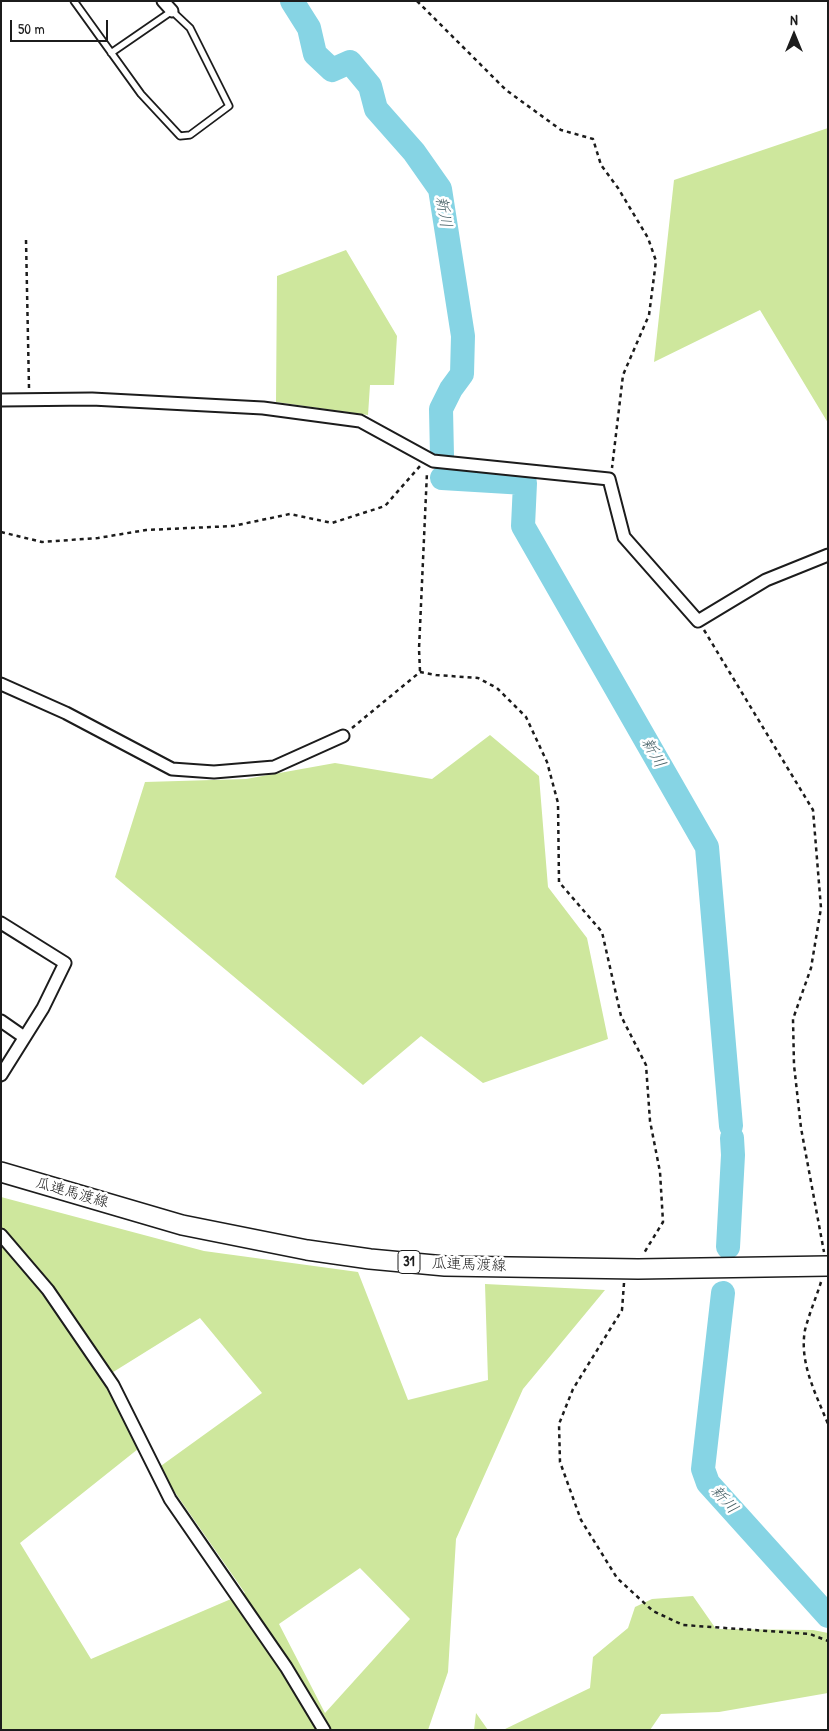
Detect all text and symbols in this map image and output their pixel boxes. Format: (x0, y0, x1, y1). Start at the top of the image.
scale bar (12, 10, 110, 42)
north arrow (769, 10, 819, 60)
text: N (790, 10, 798, 29)
text: 50 m (18, 18, 45, 39)
water label: 新川 (431, 195, 455, 229)
water label: 新川 (637, 734, 669, 772)
street label: 瓜連馬渡線 (33, 1174, 111, 1212)
road number: 31 (398, 1250, 420, 1274)
street label: 瓜連馬渡線 (431, 1255, 507, 1275)
water label: 新川 (706, 1482, 742, 1518)

